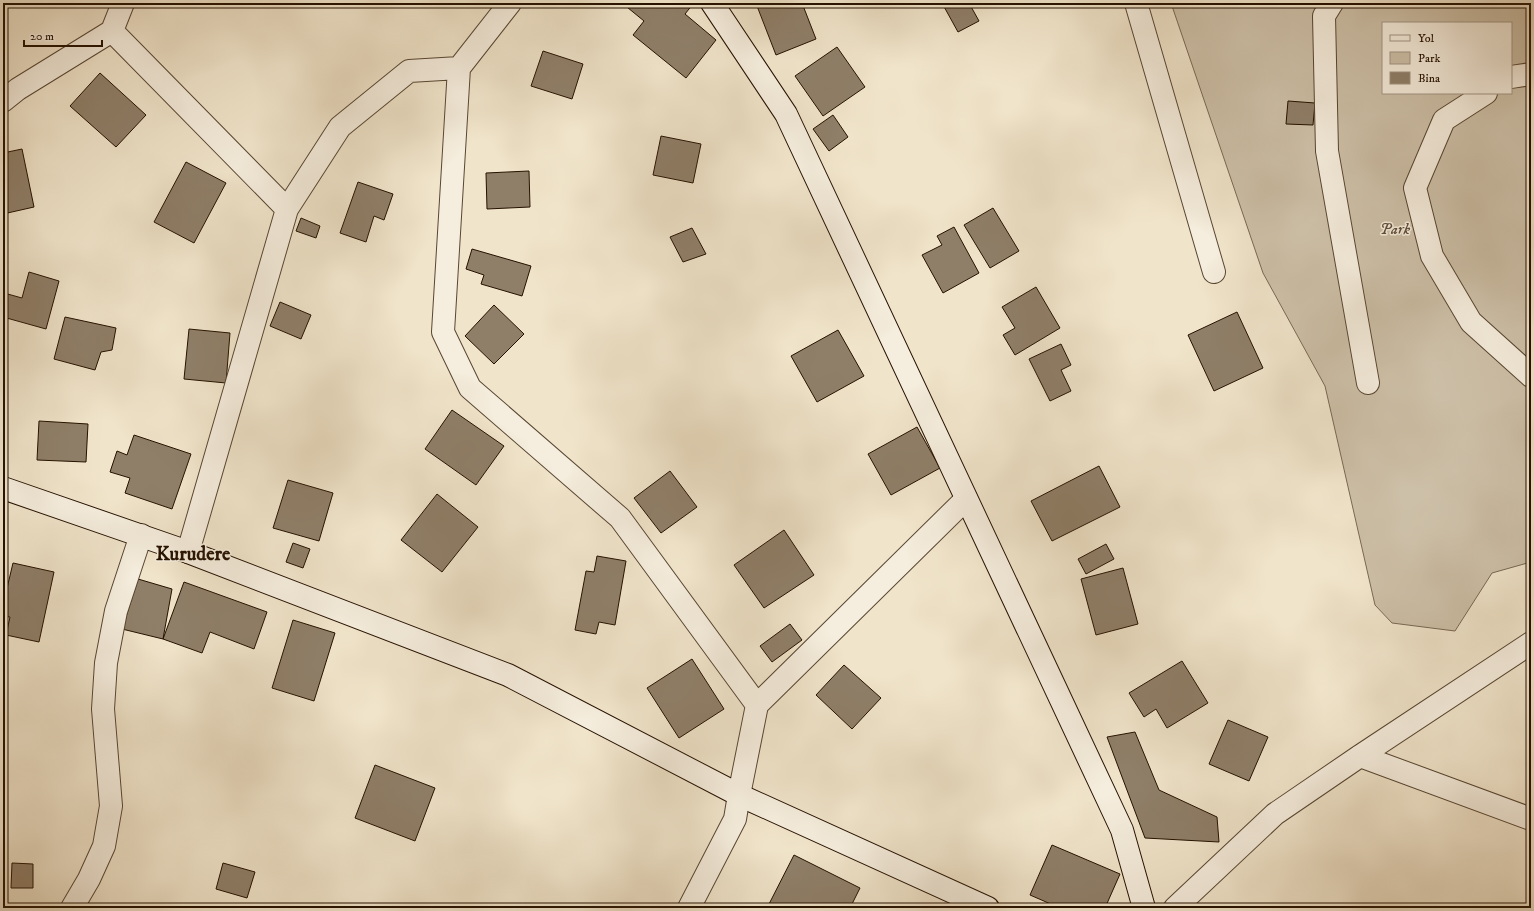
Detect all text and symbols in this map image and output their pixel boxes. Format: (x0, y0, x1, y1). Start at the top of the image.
scale bar (24, 22, 102, 48)
legend (1382, 22, 1512, 94)
text: 20 m (30, 29, 54, 44)
text: Yol (1418, 31, 1435, 46)
text: Park (1418, 51, 1440, 66)
text: Bina (1418, 71, 1441, 86)
park label: Park (1380, 219, 1411, 239)
district label: Kurudere (156, 542, 231, 567)

